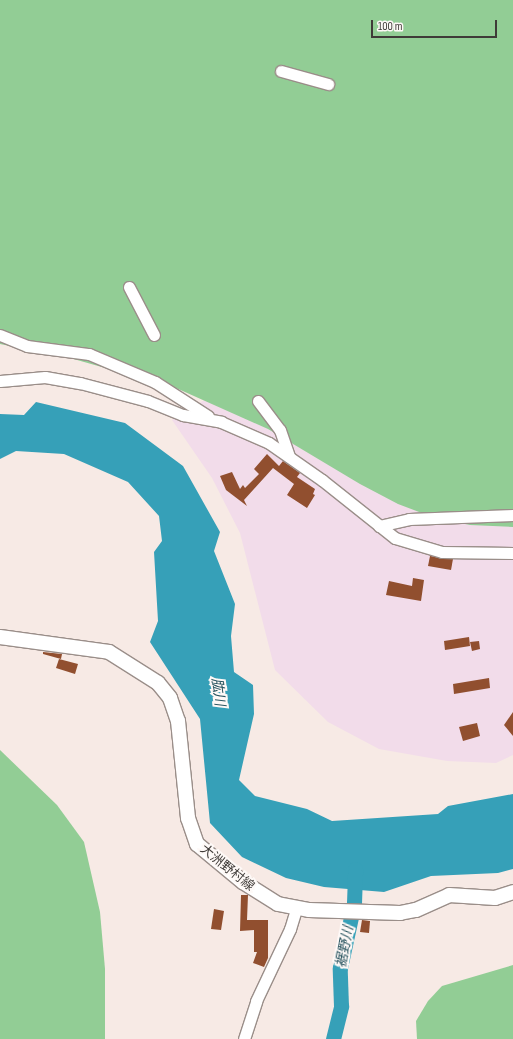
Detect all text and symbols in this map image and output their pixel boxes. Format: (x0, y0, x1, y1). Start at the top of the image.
scale bar (373, 12, 499, 38)
text: 100 m (378, 19, 403, 34)
water label: 肱川 (208, 677, 228, 707)
street label: 大洲野村線 (197, 841, 257, 895)
water label: 裾野川 (333, 925, 357, 969)

